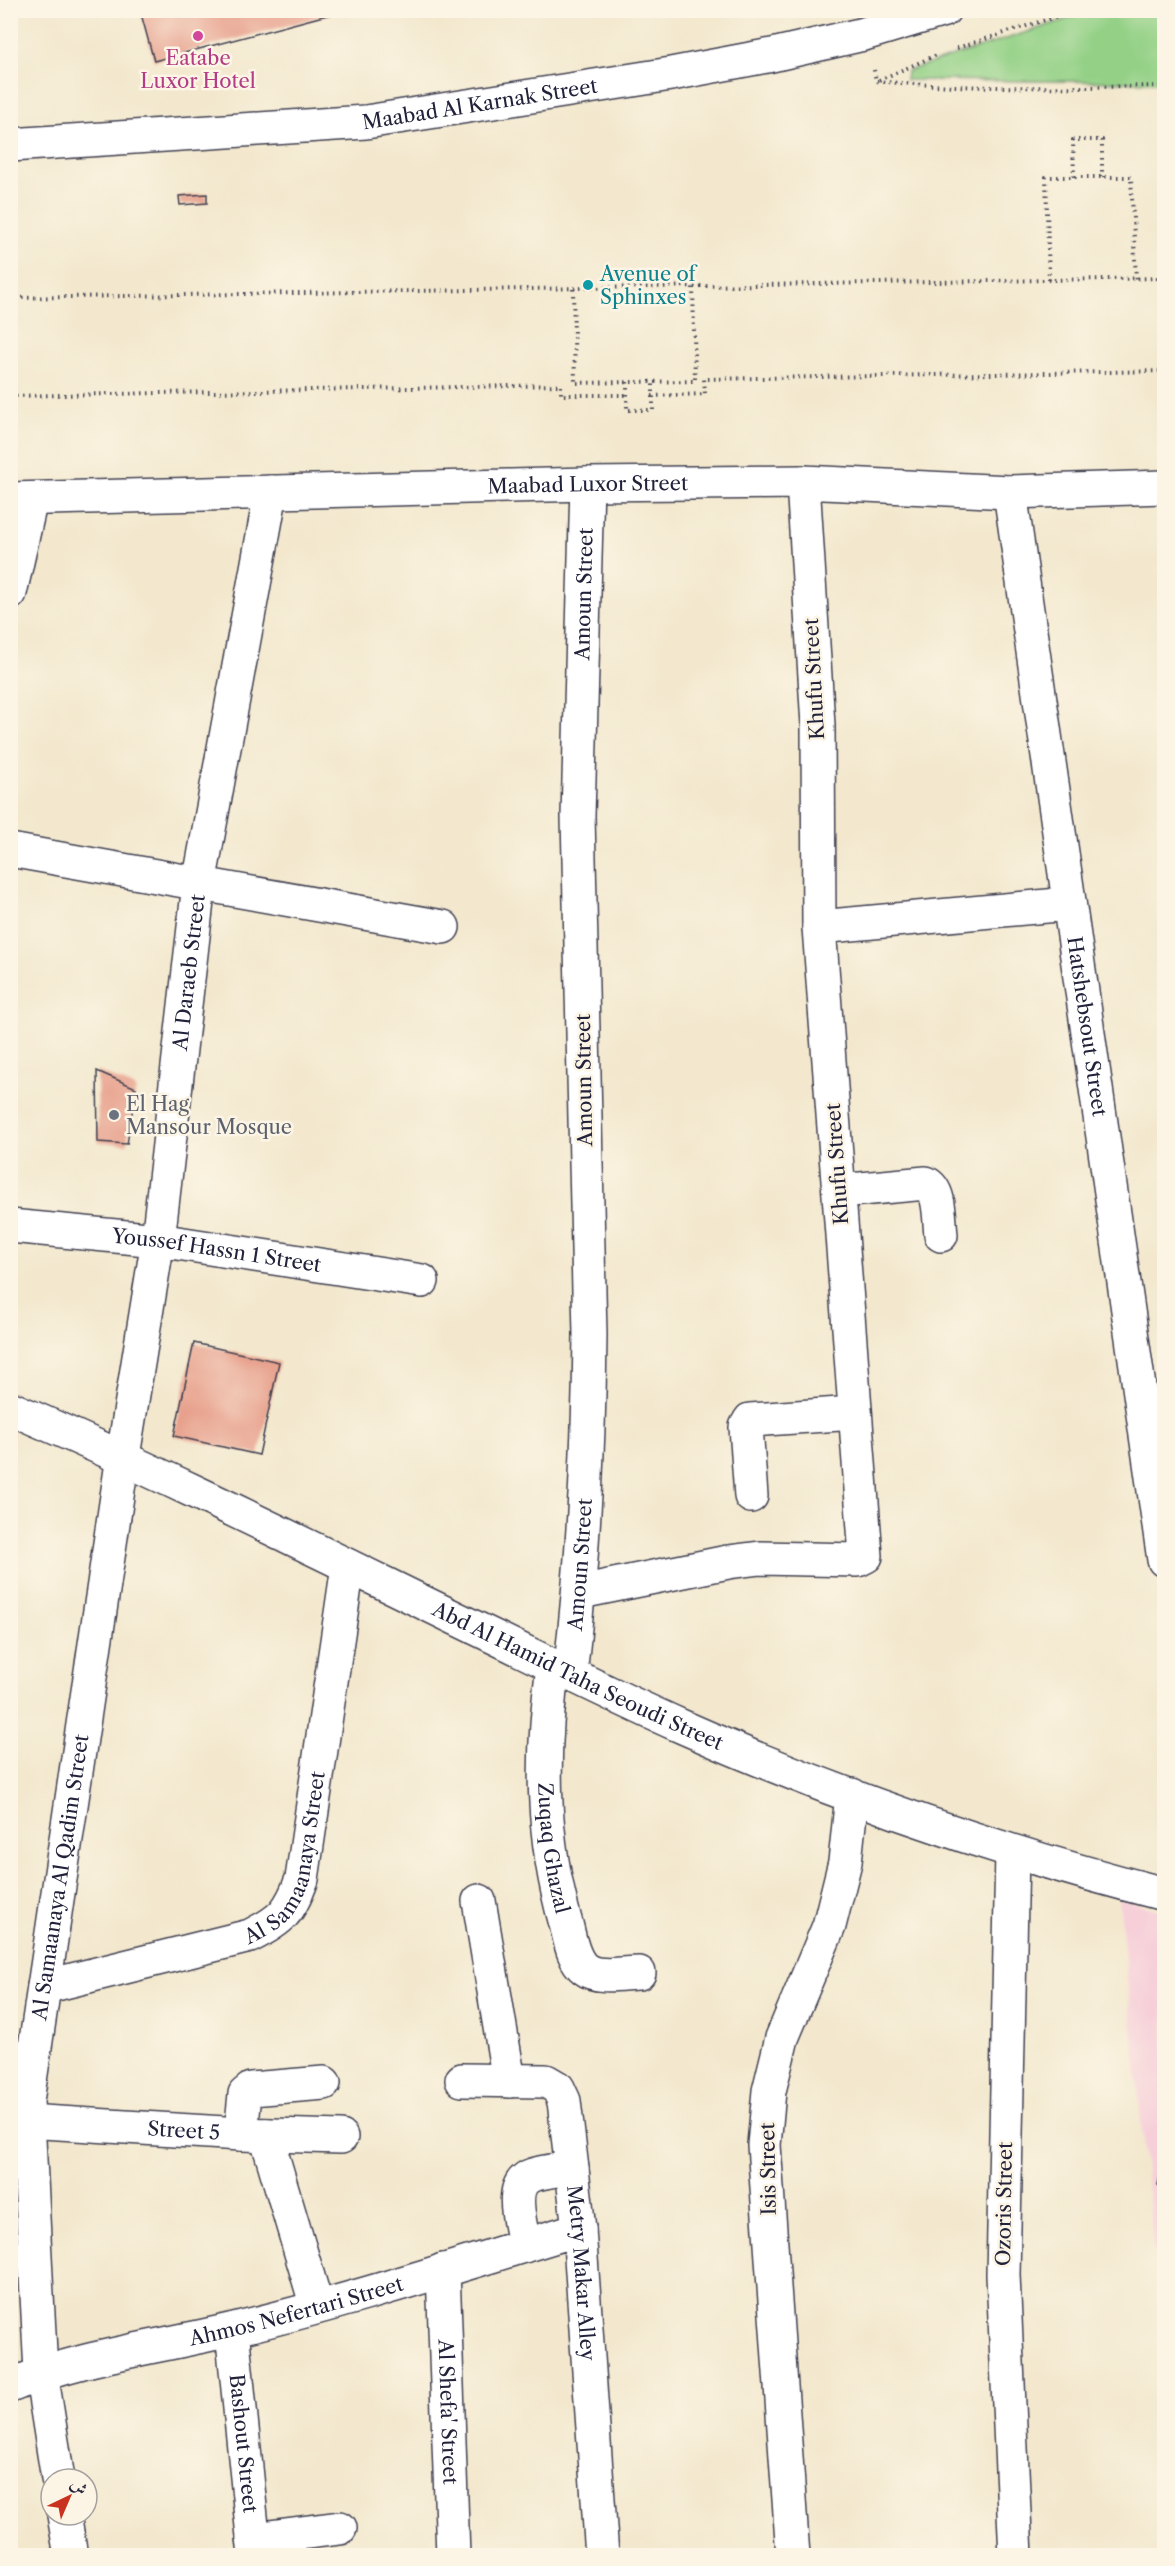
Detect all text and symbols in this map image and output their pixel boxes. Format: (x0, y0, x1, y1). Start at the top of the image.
marker: Eatabe Luxor Hotel (191, 29, 205, 43)
place label: Eatabe Luxor Hotel (140, 46, 256, 93)
street label: Maabad Al Karnak Street (361, 74, 599, 134)
place label: Avenue of Sphinxes (599, 262, 699, 309)
marker: Avenue of Sphinxes (581, 278, 595, 292)
street label: Maabad Luxor Street (487, 471, 688, 499)
street label: Amoun Street (570, 527, 598, 662)
street label: Khufu Street (799, 618, 829, 740)
street label: Al Daraeb Street (168, 893, 210, 1053)
street label: Hatshebsout Street (1062, 935, 1112, 1118)
street label: Amoun Street (571, 1014, 597, 1147)
place label: El Hag Mansour Mosque (126, 1092, 292, 1139)
street label: Khufu Street (821, 1102, 853, 1226)
marker: El Hag Mansour Mosque (107, 1108, 121, 1122)
street label: Youssef Hassn 1 Street (110, 1224, 323, 1277)
street label: Amoun Street (563, 1498, 597, 1633)
street label: Abd Al Hamid Taha Seoudi Street (428, 1596, 727, 1755)
street label: Al Samaanaya Al Qadim Street (27, 1733, 93, 2023)
street label: Al Samaanaya Street (239, 1770, 330, 1949)
street label: Zuqaq Ghazal (533, 1782, 575, 1916)
street label: Street 5 (147, 2116, 221, 2145)
street label: Isis Street (755, 2122, 781, 2216)
street label: Ozoris Street (991, 2142, 1017, 2266)
street label: Metry Makar Alley (562, 2184, 600, 2362)
street label: Ahmos Nefertari Street (186, 2271, 406, 2351)
street label: Al Shefa' Street (433, 2338, 462, 2485)
street label: Bashout Street (225, 2373, 263, 2514)
north arrow (39, 2467, 99, 2527)
text: ش (67, 2474, 92, 2499)

